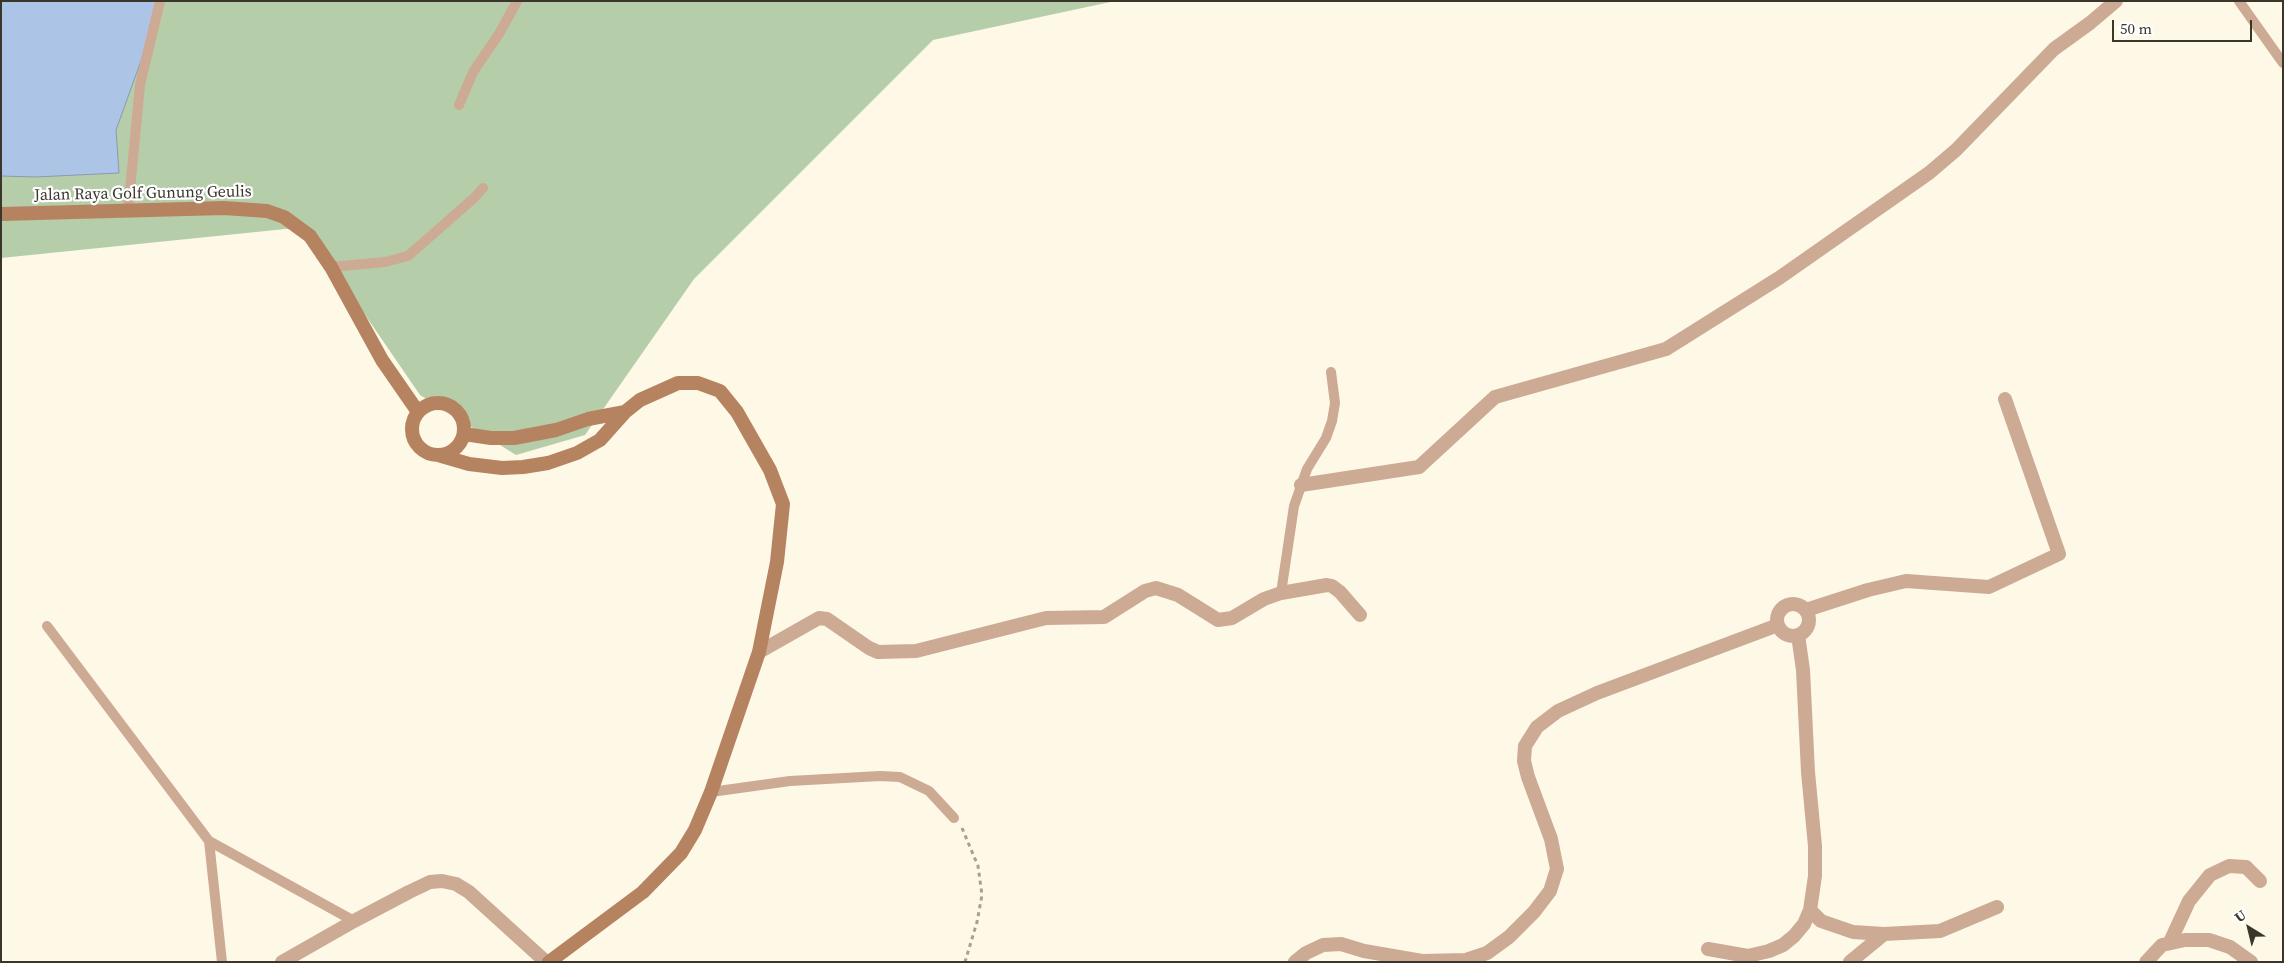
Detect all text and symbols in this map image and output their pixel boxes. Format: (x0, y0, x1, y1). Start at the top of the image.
scale bar (2114, 10, 2254, 42)
text: 50 m (2120, 18, 2152, 39)
street label: Jalan Raya Golf Gunung Geulis (34, 183, 252, 205)
north arrow (2224, 903, 2274, 953)
text: U (2230, 905, 2250, 927)

